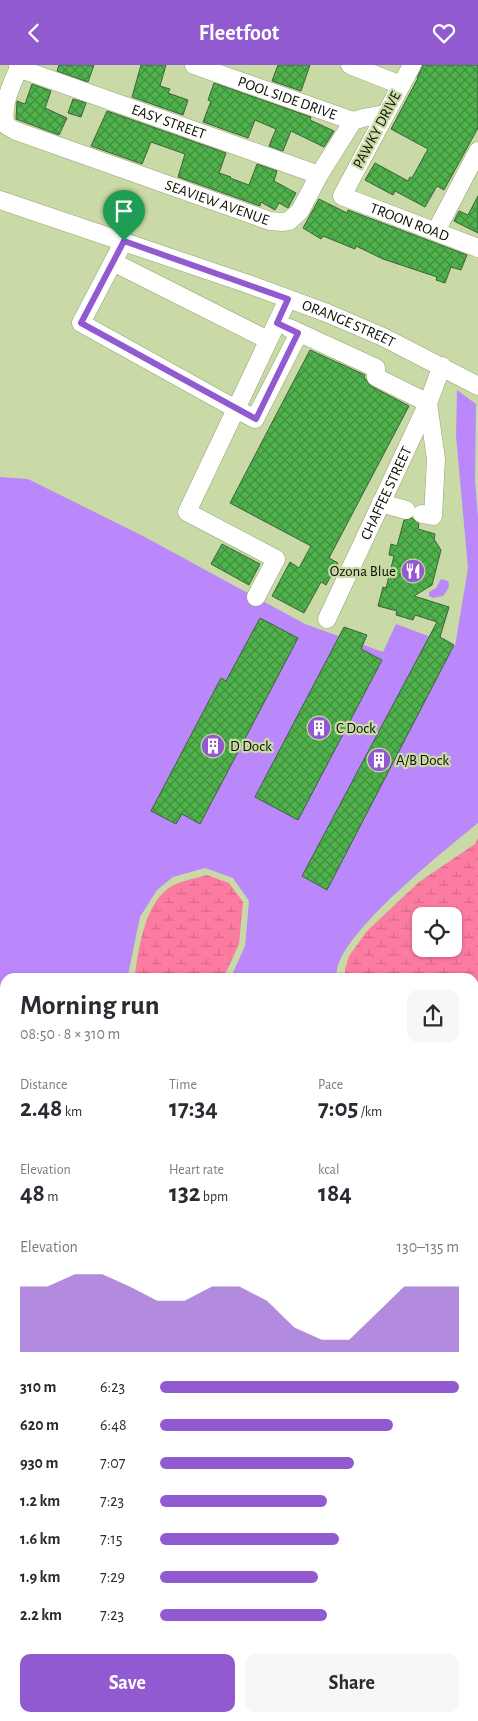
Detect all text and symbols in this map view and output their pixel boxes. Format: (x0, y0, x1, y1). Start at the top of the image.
icon: back (20, 19, 48, 47)
icon: heart (430, 19, 458, 47)
text: Fleetfoot (199, 22, 279, 44)
street label: POOL SIDE DRIVE (236, 74, 339, 122)
street label: PAWKY DRIVE (350, 89, 404, 171)
street label: EASY STREET (130, 102, 209, 142)
street label: SEAVIEW AVENUE (163, 177, 271, 228)
pin (103, 190, 145, 241)
icon: arrive (110, 197, 138, 225)
street label: TROON ROAD (368, 200, 452, 244)
street label: ORANGE STREET (300, 297, 398, 350)
street label: CHAFFEE STREET (358, 444, 414, 542)
restaurant icon: Ozona Blue (400, 558, 426, 584)
place label: Ozona Blue (330, 564, 396, 579)
building icon: C Dock (306, 715, 332, 741)
place label: C Dock (336, 721, 376, 736)
building icon: D Dock (200, 733, 226, 759)
place label: D Dock (230, 739, 272, 754)
building icon: A/B Dock (366, 747, 392, 773)
place label: A/B Dock (396, 753, 449, 768)
map controls (412, 907, 462, 957)
button: locate (412, 907, 462, 957)
button: share (407, 990, 459, 1042)
text: Morning run (20, 992, 160, 1020)
text: 08:50 · 8 × 310 m (20, 1026, 120, 1042)
text: Distance (20, 1078, 67, 1092)
text: Time (169, 1078, 197, 1092)
text: Pace (318, 1078, 343, 1092)
text: 2.48 (20, 1096, 62, 1121)
text: 17:34 (169, 1096, 218, 1121)
text: 7:05 (318, 1096, 358, 1121)
text: km (62, 1105, 82, 1119)
text: /km (358, 1105, 382, 1119)
text: Elevation (20, 1163, 71, 1177)
text: Heart rate (169, 1163, 224, 1177)
text: kcal (318, 1163, 339, 1177)
text: 48 (20, 1181, 45, 1206)
text: 132 (169, 1181, 201, 1206)
text: 184 (318, 1181, 352, 1206)
text: m (45, 1190, 58, 1204)
text: bpm (201, 1190, 228, 1204)
text: Elevation (20, 1239, 78, 1255)
text: 130–135 m (397, 1239, 459, 1255)
text: 310 m (20, 1379, 56, 1395)
text: 6:23 (100, 1379, 125, 1395)
text: 620 m (20, 1417, 59, 1433)
text: 6:48 (100, 1417, 126, 1433)
text: 930 m (20, 1455, 58, 1471)
text: 7:07 (100, 1455, 125, 1471)
text: 1.2 km (20, 1493, 60, 1509)
text: 7:23 (100, 1493, 124, 1509)
text: 1.6 km (20, 1531, 60, 1547)
text: 7:15 (100, 1531, 123, 1547)
text: 1.9 km (20, 1569, 60, 1585)
text: 7:29 (100, 1569, 125, 1585)
text: 2.2 km (20, 1607, 62, 1623)
text: 7:23 (100, 1607, 124, 1623)
button: Save (20, 1654, 235, 1712)
button: Share (245, 1654, 459, 1712)

